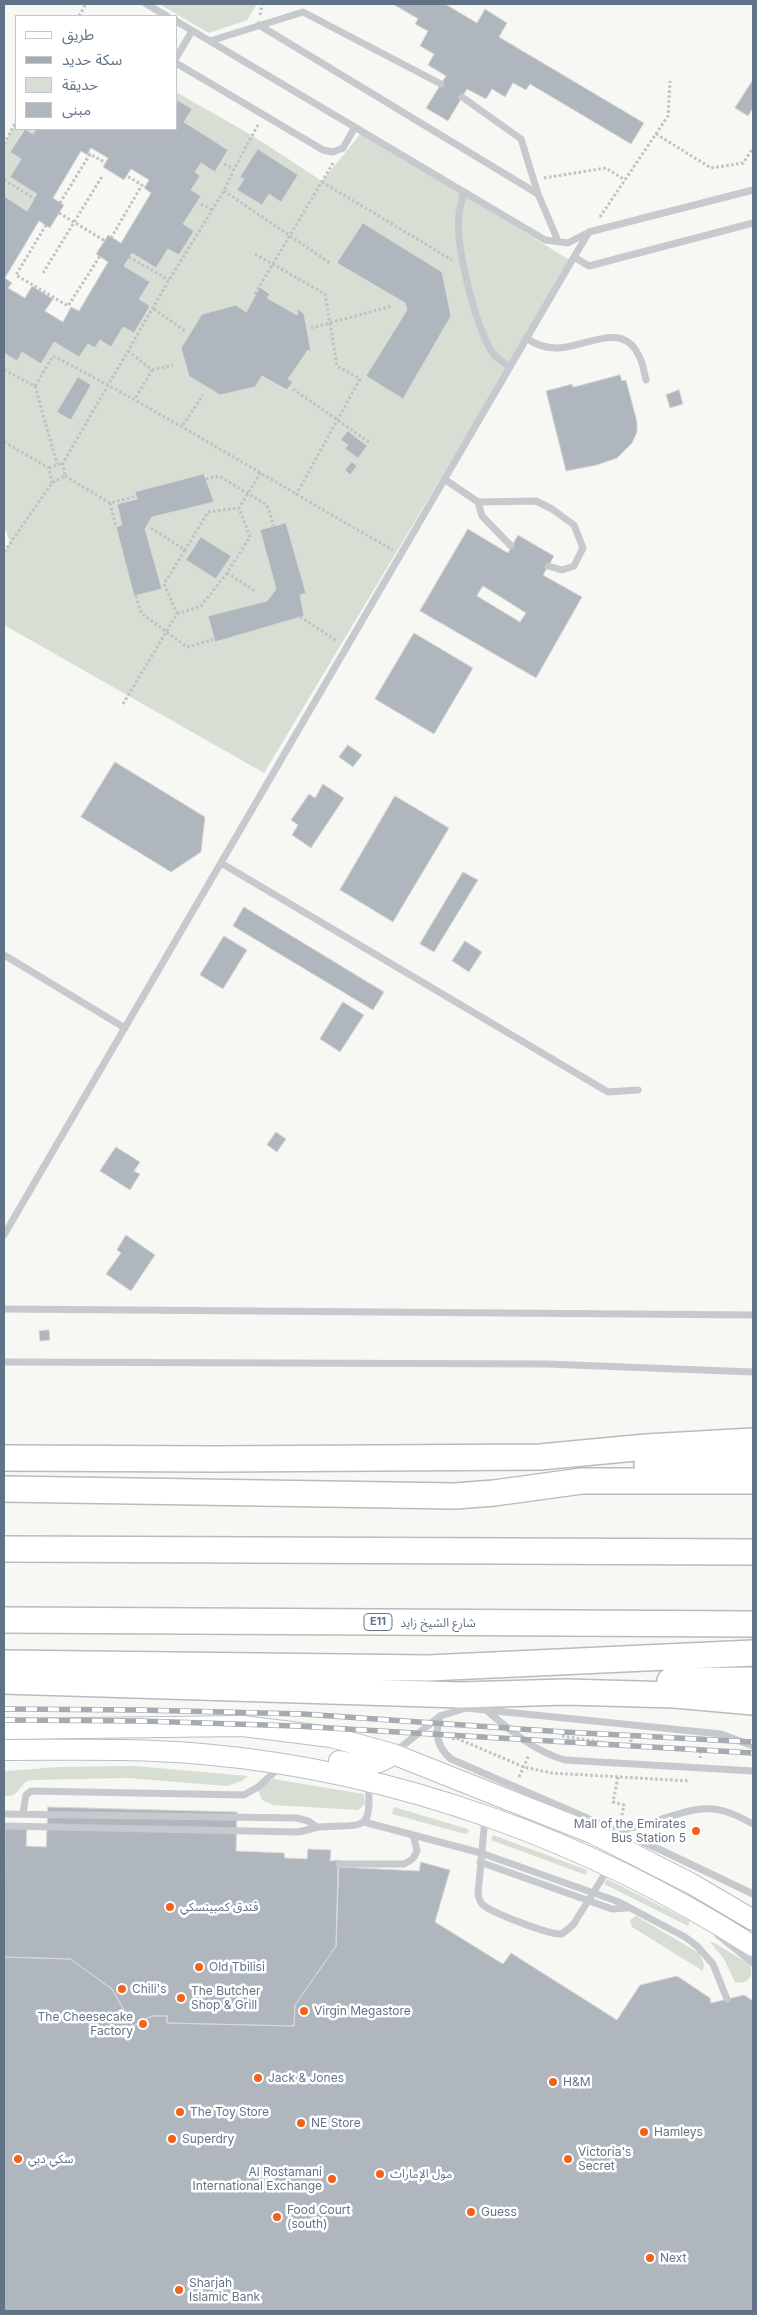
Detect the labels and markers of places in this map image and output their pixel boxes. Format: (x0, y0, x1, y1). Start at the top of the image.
place label: Mall of the Emirates Bus Station 5 (574, 1817, 686, 1845)
marker: Mall of the Emirates Bus Station 5 (690, 1825, 702, 1837)
place label: فندق كمبينسكي (180, 1900, 258, 1914)
marker: فندق كمبينسكي (164, 1901, 176, 1913)
place label: Old Tbilisi (209, 1960, 265, 1974)
marker: Old Tbilisi (193, 1961, 205, 1973)
place label: Chili's (132, 1982, 167, 1996)
marker: Chili's (116, 1983, 128, 1995)
place label: The Butcher Shop & Grill (191, 1984, 260, 2012)
marker: The Butcher Shop & Grill (175, 1992, 187, 2004)
place label: Virgin Megastore (314, 2004, 411, 2018)
marker: Virgin Megastore (298, 2005, 310, 2017)
place label: The Cheesecake Factory (38, 2010, 133, 2038)
marker: The Cheesecake Factory (137, 2018, 149, 2030)
place label: Jack & Jones (268, 2071, 344, 2085)
marker: Jack & Jones (252, 2072, 264, 2084)
place label: H&M (563, 2075, 590, 2089)
marker: H&M (547, 2076, 559, 2088)
place label: The Toy Store (190, 2105, 269, 2119)
marker: The Toy Store (174, 2106, 186, 2118)
place label: NE Store (311, 2116, 361, 2130)
marker: NE Store (295, 2117, 307, 2129)
place label: Hamleys (654, 2125, 703, 2139)
marker: Hamleys (638, 2126, 650, 2138)
place label: Superdry (182, 2132, 234, 2146)
marker: Superdry (166, 2133, 178, 2145)
place label: Victoria's Secret (578, 2145, 631, 2173)
place label: سكي دبي (28, 2152, 73, 2166)
marker: سكي دبي (12, 2153, 24, 2165)
marker: Victoria's Secret (562, 2153, 574, 2165)
place label: Al Rostamani International Exchange (193, 2165, 322, 2193)
place label: مول الإمارات (390, 2167, 452, 2181)
marker: مول الإمارات (374, 2168, 386, 2180)
marker: Al Rostamani International Exchange (326, 2173, 338, 2185)
place label: Food Court (south) (287, 2203, 350, 2231)
place label: Guess (481, 2205, 517, 2219)
marker: Guess (465, 2206, 477, 2218)
marker: Food Court (south) (271, 2211, 283, 2223)
place label: Next (660, 2251, 686, 2265)
marker: Next (644, 2252, 656, 2264)
place label: Sharjah Islamic Bank (189, 2276, 260, 2304)
marker: Sharjah Islamic Bank (173, 2284, 185, 2296)

